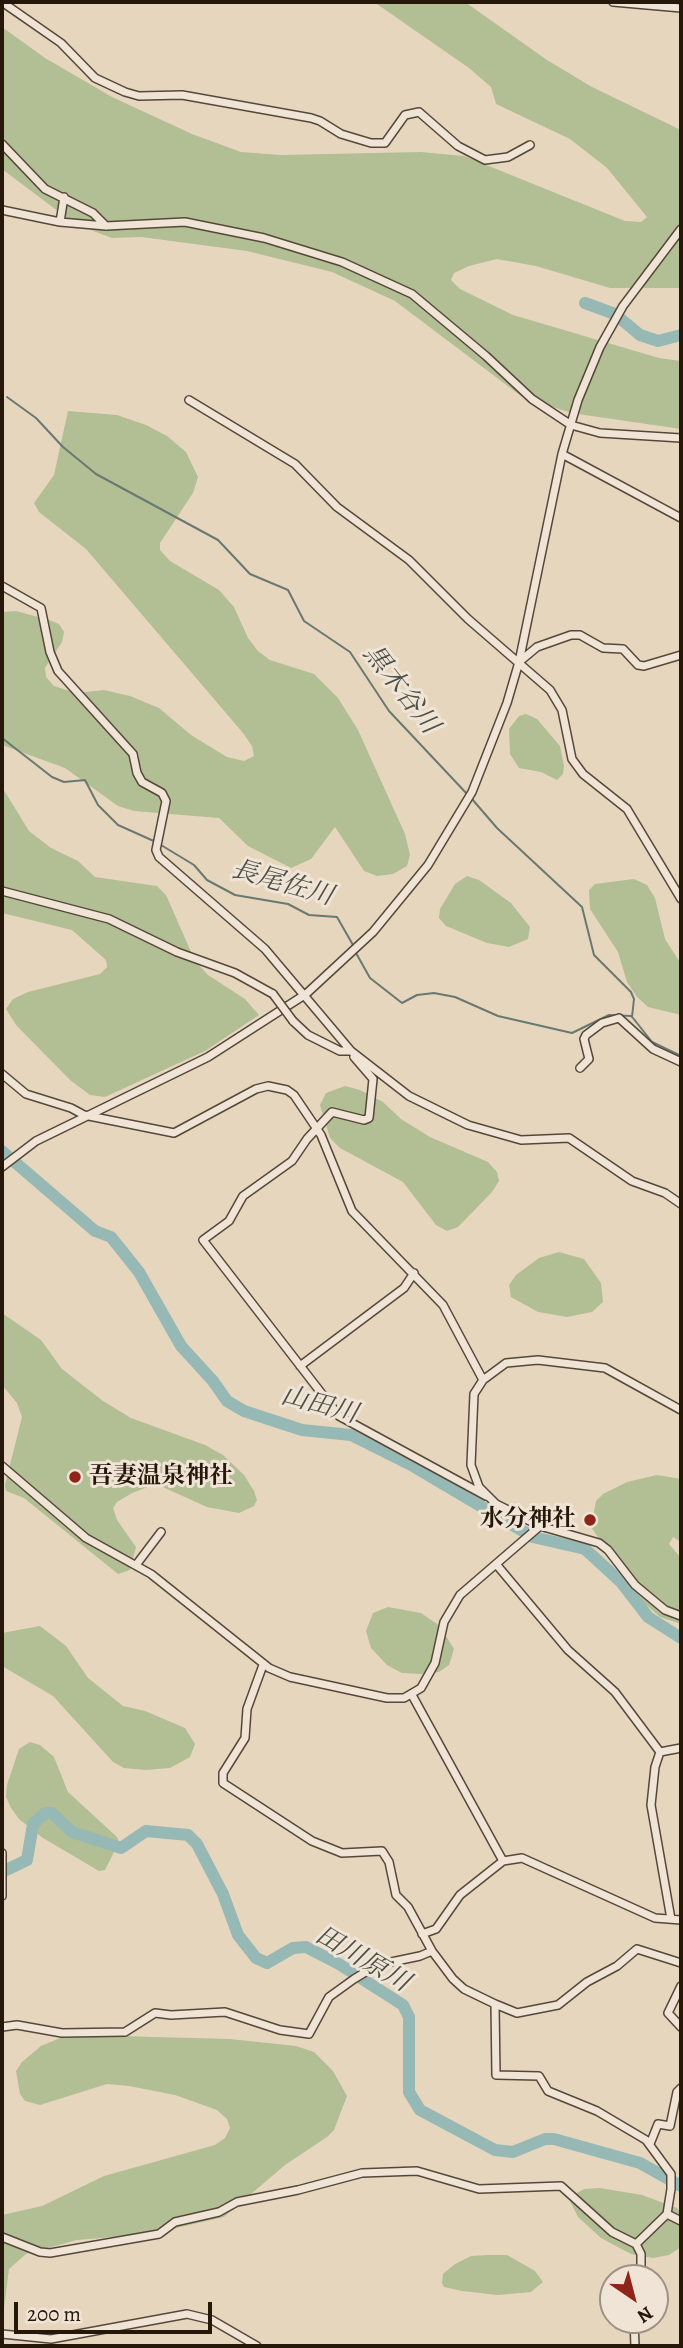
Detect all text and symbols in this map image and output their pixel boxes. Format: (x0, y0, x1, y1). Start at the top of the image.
water label: 黒木谷川 (356, 639, 444, 741)
water label: 長尾佐川 (228, 855, 336, 913)
water label: 山田川 (277, 1381, 361, 1431)
place label: 吾妻温泉神社 (89, 1463, 233, 1491)
marker: 吾妻温泉神社 (67, 1469, 83, 1485)
place label: 水分神社 (480, 1506, 576, 1534)
marker: 水分神社 (582, 1512, 598, 1528)
water label: 田川原川 (309, 1920, 415, 2000)
north arrow (599, 2264, 669, 2334)
scale bar (18, 2288, 215, 2332)
text: 200 m (27, 2300, 81, 2328)
text: N (632, 2300, 658, 2329)

